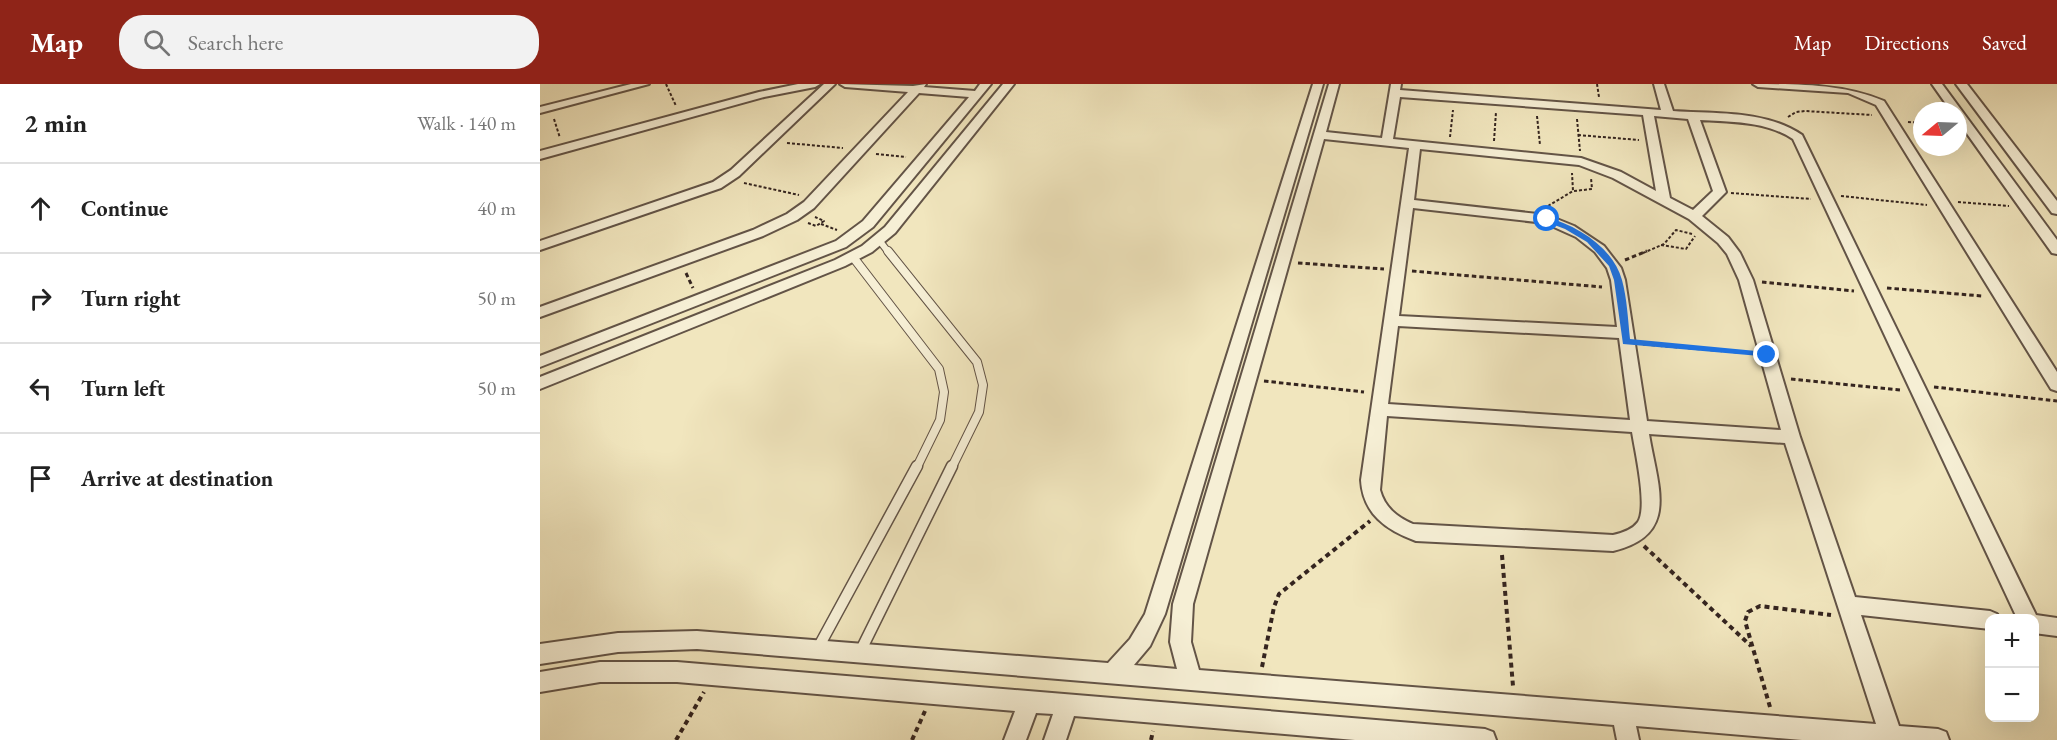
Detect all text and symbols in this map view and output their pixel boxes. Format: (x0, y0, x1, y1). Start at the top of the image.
search box (119, 15, 539, 69)
text: Map (30, 24, 83, 60)
icon: search (140, 26, 173, 59)
text: Search here (188, 28, 283, 57)
text: Map (1794, 29, 1831, 56)
text: Directions (1864, 29, 1949, 56)
text: Saved (1982, 29, 2027, 56)
north arrow (1913, 102, 1967, 156)
text: 2 min (24, 106, 87, 140)
text: Walk · 140 m (417, 110, 516, 136)
icon: ahead (24, 192, 57, 225)
text: Continue (81, 194, 168, 223)
text: 40 m (477, 195, 516, 221)
route start (1533, 205, 1559, 231)
icon: right (24, 282, 57, 315)
text: Turn right (81, 284, 180, 313)
text: 50 m (477, 285, 516, 311)
route end (1753, 341, 1779, 367)
icon: left (24, 372, 57, 405)
text: Turn left (81, 374, 165, 403)
text: 50 m (477, 375, 516, 401)
icon: arrive (24, 462, 57, 495)
text: Arrive at destination (81, 464, 273, 493)
map controls (1985, 614, 2039, 722)
button: + (1985, 614, 2039, 668)
button: − (1985, 668, 2039, 722)

